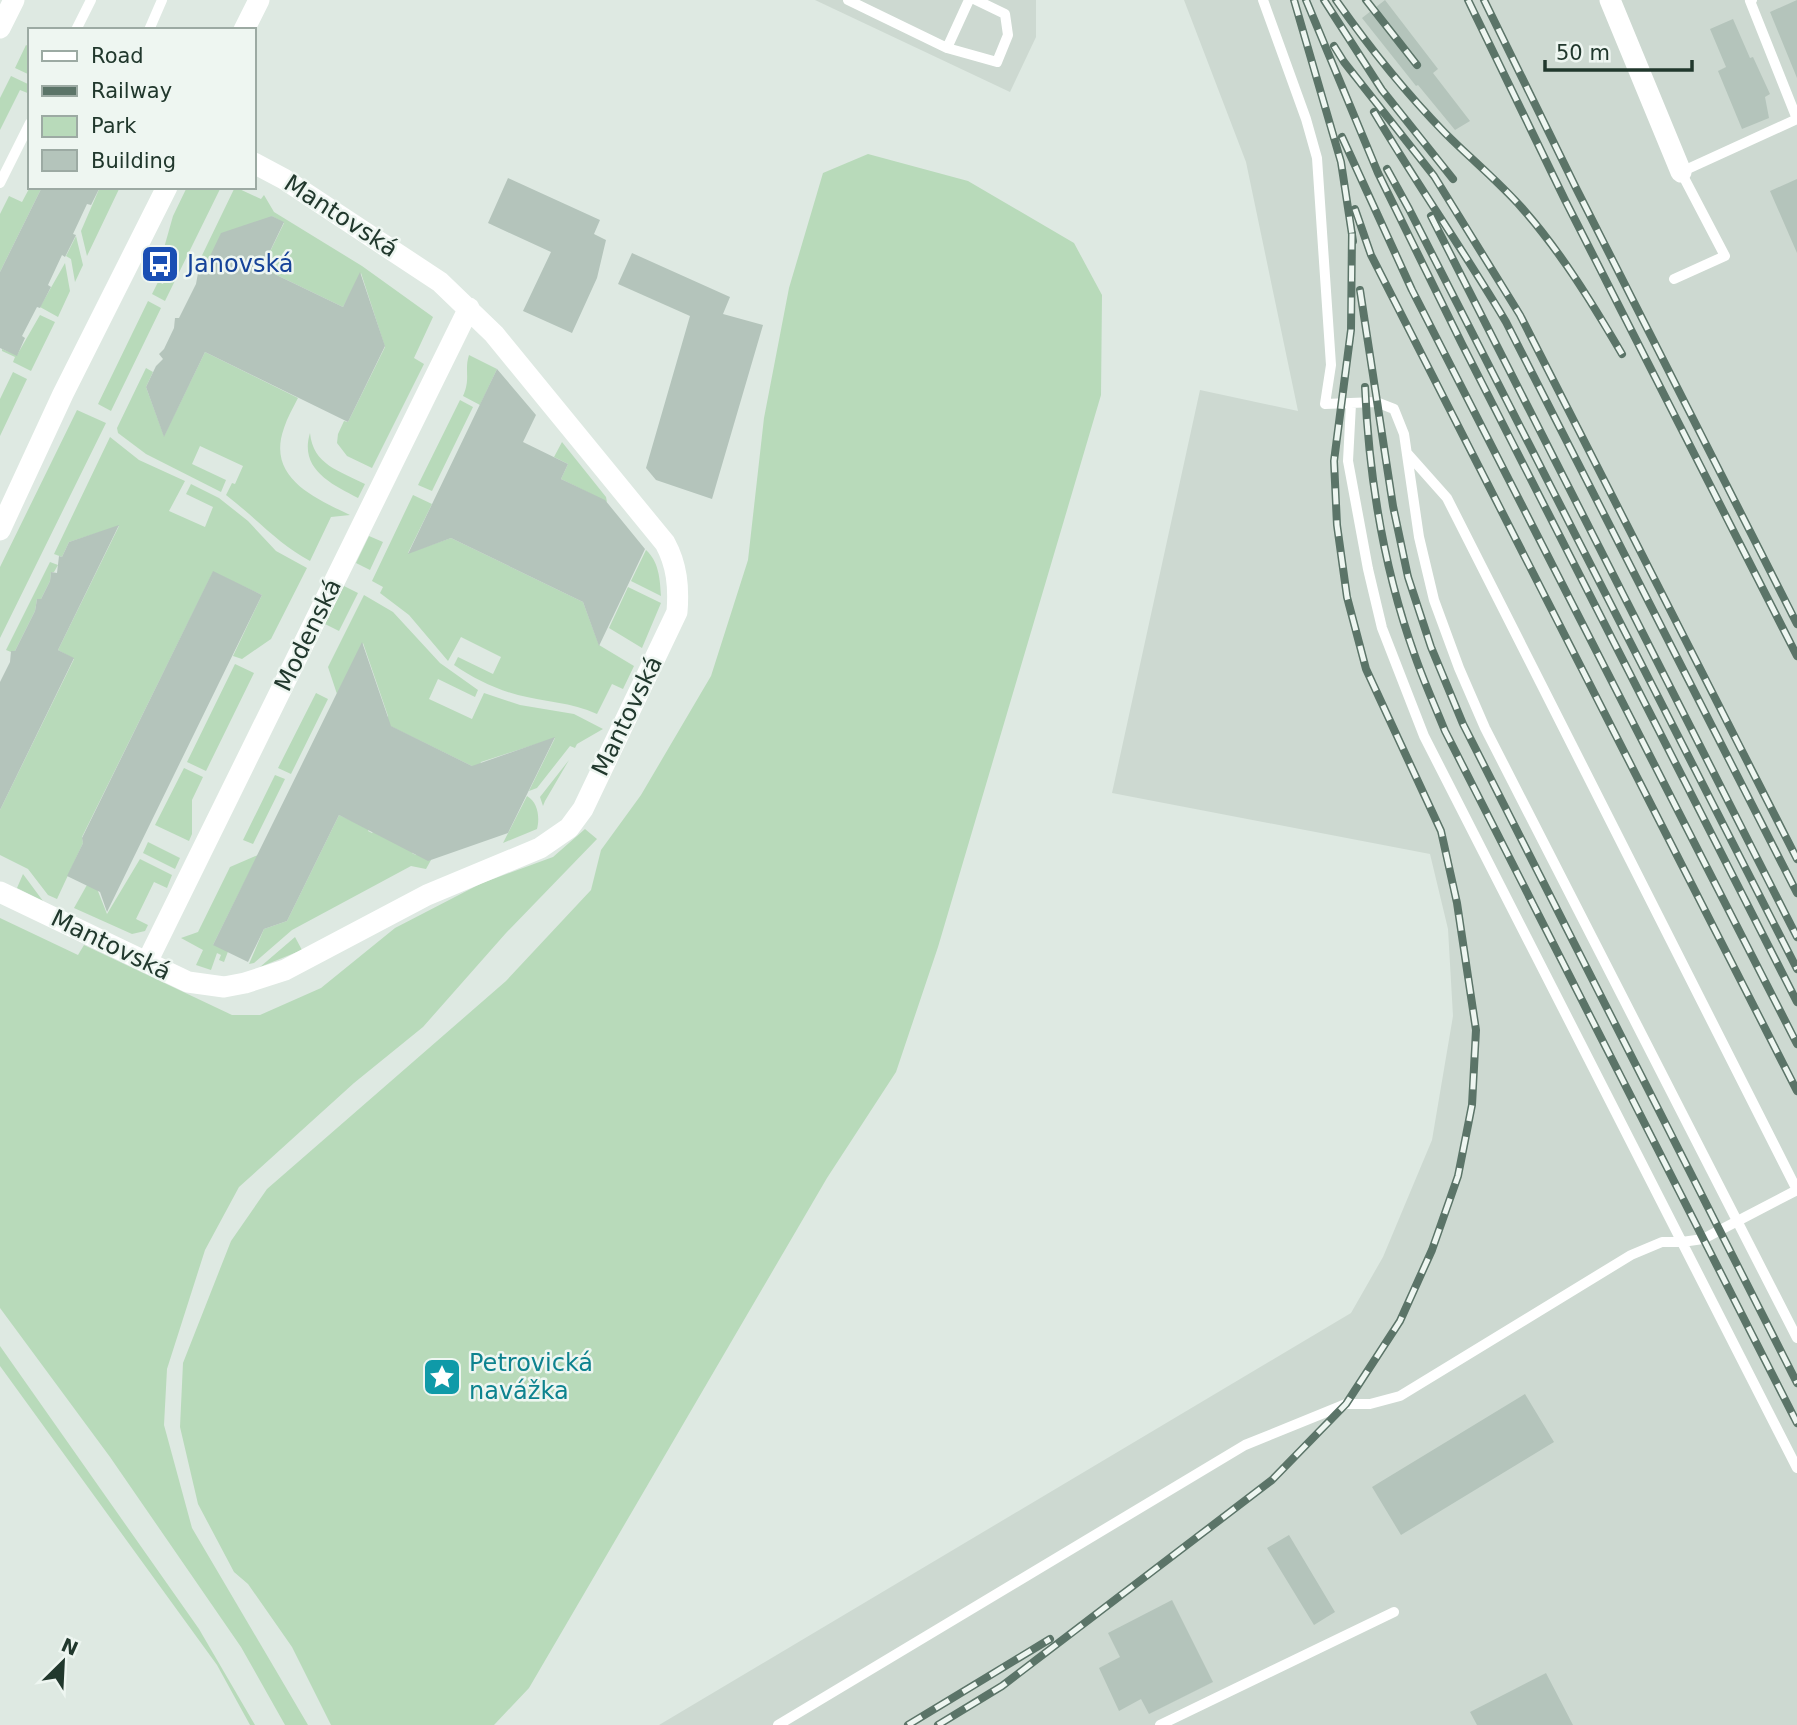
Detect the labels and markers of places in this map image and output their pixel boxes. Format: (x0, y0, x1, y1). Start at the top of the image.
bus stop icon: Janovská (139, 243, 181, 285)
place label: Janovská (185, 250, 294, 278)
place label: Petrovická navážka (469, 1349, 593, 1405)
place icon: Petrovická navážka (421, 1356, 463, 1398)

